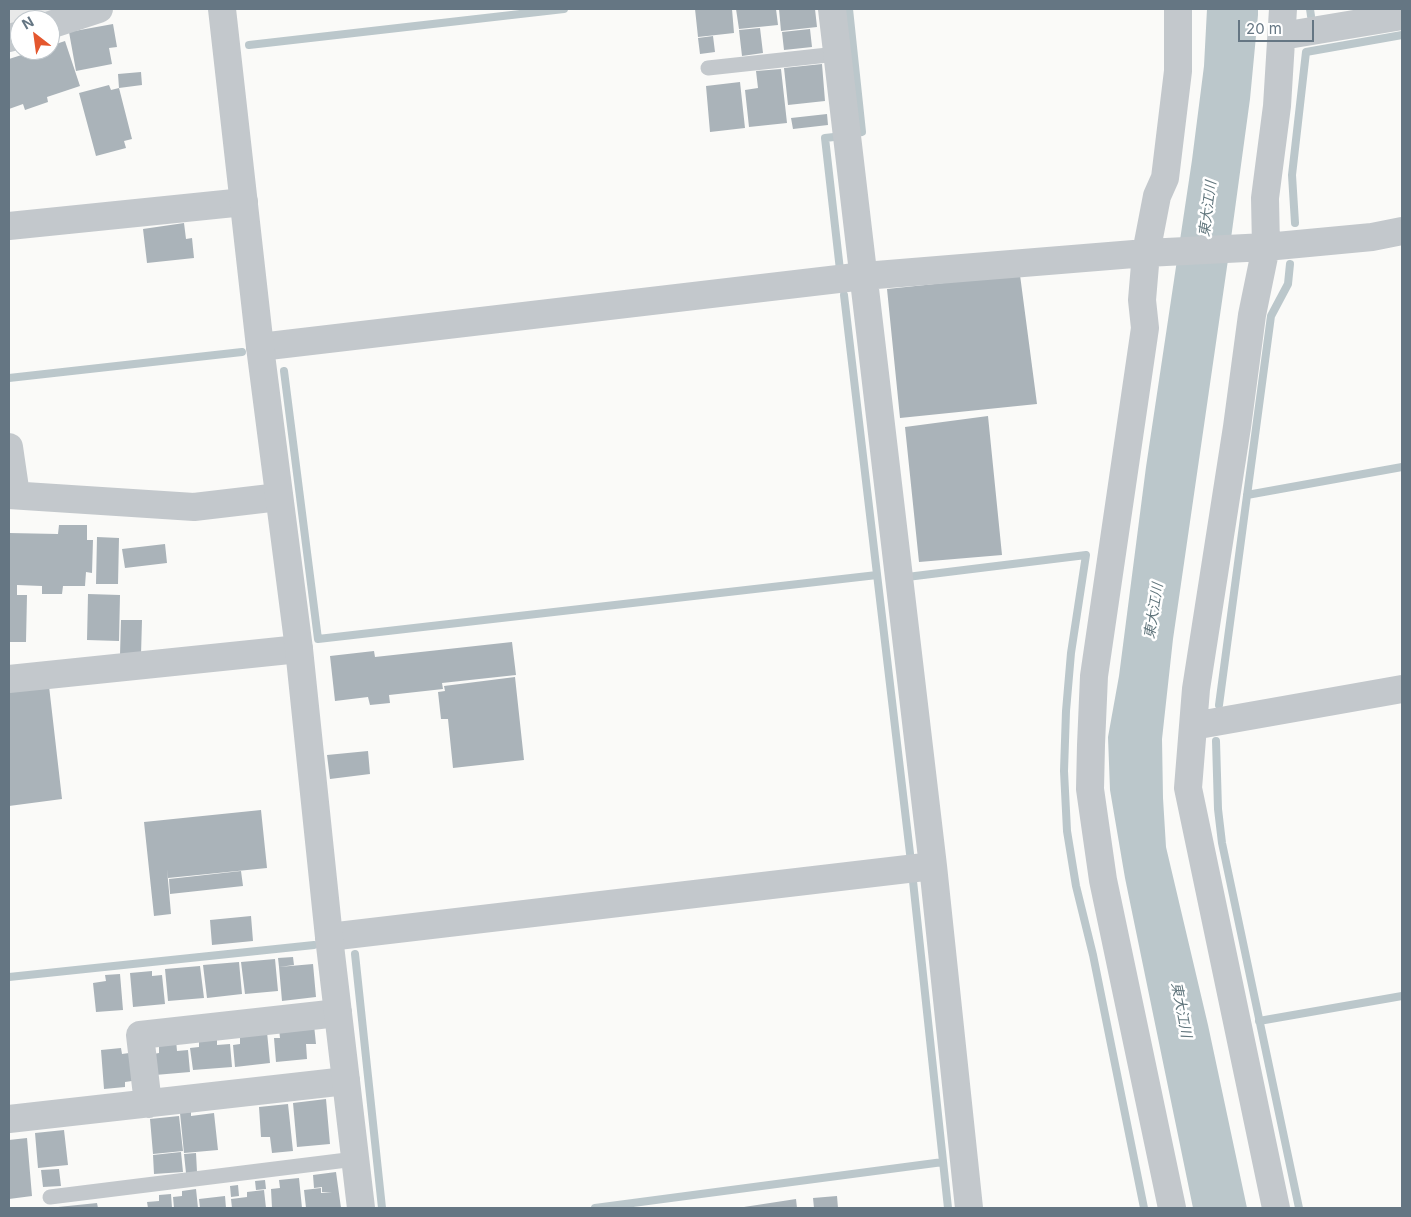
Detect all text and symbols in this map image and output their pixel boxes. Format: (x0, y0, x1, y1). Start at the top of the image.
north arrow (10, 10, 60, 60)
scale bar (1241, 10, 1317, 42)
text: N (19, 12, 37, 32)
text: 20 m (1246, 19, 1282, 38)
water label: 東大江川 (1196, 180, 1220, 238)
water label: 東大江川 (1141, 582, 1167, 640)
water label: 東大江川 (1167, 981, 1195, 1039)

